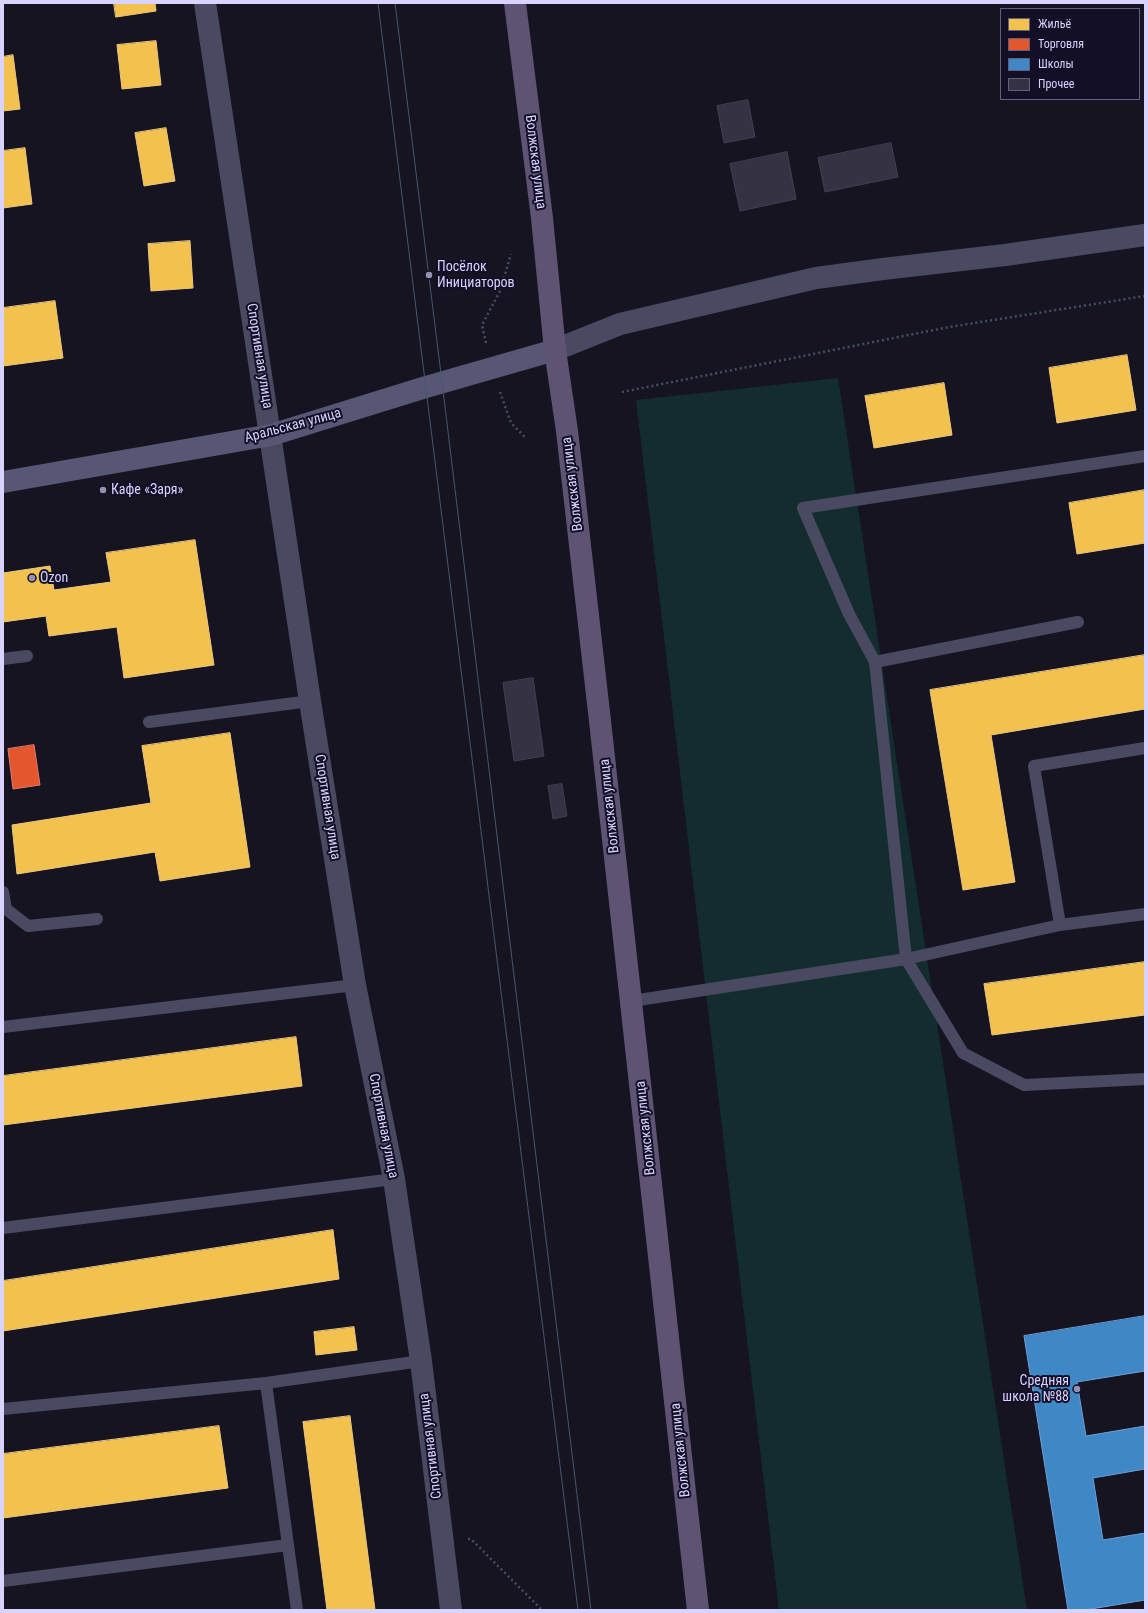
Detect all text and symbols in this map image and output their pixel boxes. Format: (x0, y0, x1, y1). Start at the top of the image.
legend (1000, 8, 1140, 100)
text: Жильё (1038, 17, 1071, 31)
text: Торговля (1038, 37, 1084, 51)
text: Школы (1038, 57, 1074, 71)
text: Прочее (1038, 77, 1074, 91)
street label: Волжская улица (521, 114, 549, 210)
place label: Посёлок Инициаторов (437, 259, 515, 292)
marker: Посёлок Инициаторов (424, 270, 434, 280)
street label: Спортивная улица (242, 302, 276, 410)
street label: Аральская улица (243, 405, 343, 447)
street label: Волжская улица (559, 436, 587, 532)
place label: Кафе «Заря» (111, 482, 183, 498)
marker: Кафе «Заря» (98, 485, 108, 495)
place label: Ozon (40, 570, 68, 586)
marker: Ozon (27, 573, 37, 583)
street label: Спортивная улица (310, 753, 344, 861)
street label: Волжская улица (597, 758, 623, 854)
street label: Спортивная улица (365, 1072, 401, 1180)
street label: Волжская улица (633, 1080, 659, 1176)
place label: Средняя школа №88 (1002, 1373, 1069, 1406)
marker: Средняя школа №88 (1072, 1384, 1082, 1394)
street label: Спортивная улица (416, 1392, 446, 1500)
street label: Волжская улица (668, 1402, 694, 1498)

